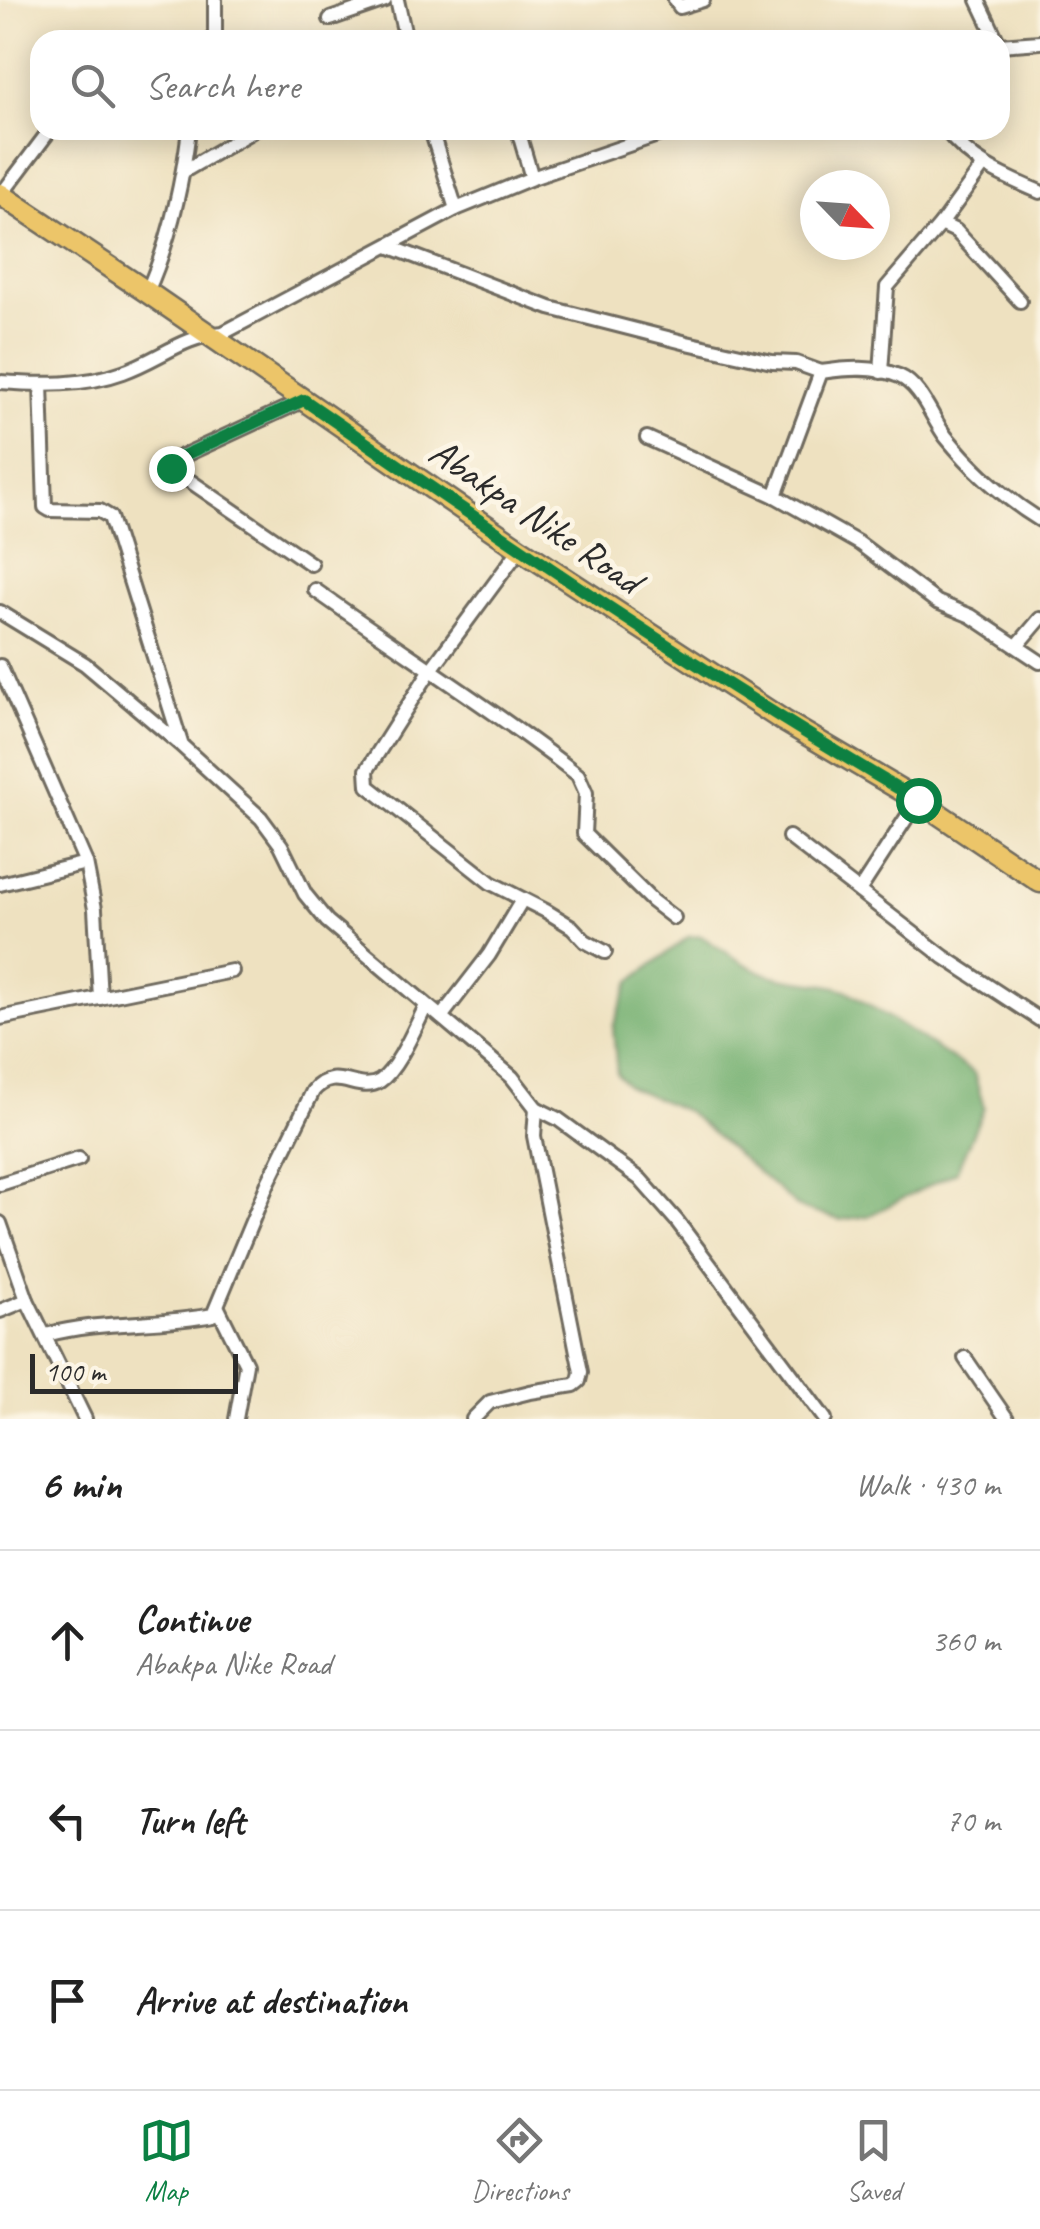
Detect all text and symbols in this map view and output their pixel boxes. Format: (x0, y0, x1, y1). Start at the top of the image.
search box (30, 30, 1010, 140)
icon: search (65, 58, 120, 113)
text: Search here (145, 62, 300, 109)
north arrow (800, 170, 890, 260)
street label: Abakpa Nike Road (420, 427, 656, 609)
route end (149, 446, 195, 492)
route start (896, 778, 942, 824)
scale bar (30, 1349, 238, 1394)
text: 100 m (45, 1354, 105, 1389)
text: 6 min (40, 1458, 121, 1511)
text: Walk · 430 m (856, 1464, 1000, 1505)
text: Continue (135, 1596, 249, 1643)
icon: ahead (40, 1613, 95, 1668)
text: 360 m (931, 1620, 1000, 1661)
text: Abakpa Nike Road (135, 1643, 331, 1684)
icon: left (40, 1793, 95, 1848)
text: Turn left (135, 1797, 245, 1844)
text: 70 m (946, 1800, 1000, 1841)
icon: arrive (40, 1973, 95, 2028)
text: Arrive at destination (135, 1977, 407, 2024)
tab: Map (139, 2113, 194, 2208)
tab: Directions (471, 2113, 569, 2208)
tab: Saved (846, 2113, 901, 2208)

